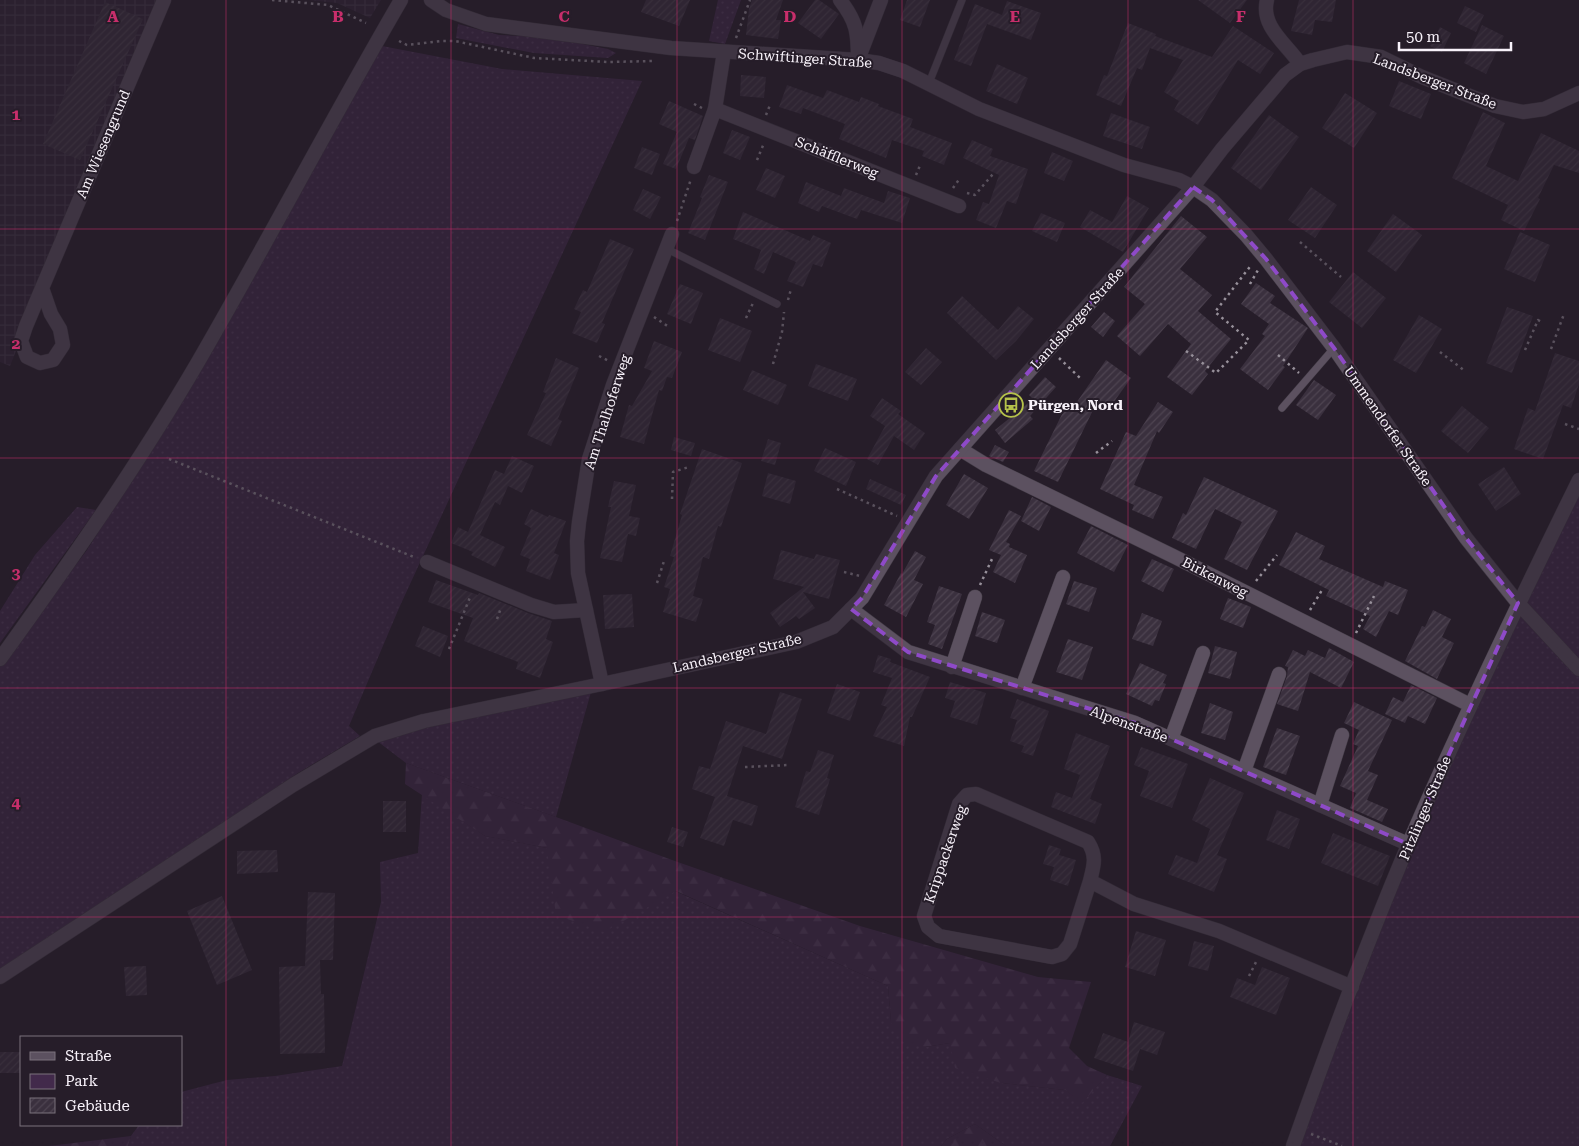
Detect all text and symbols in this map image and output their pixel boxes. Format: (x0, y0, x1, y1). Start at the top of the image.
text: A (107, 7, 119, 26)
text: B (332, 7, 344, 26)
text: C (558, 7, 570, 26)
text: D (784, 7, 797, 26)
text: E (1010, 7, 1020, 26)
text: F (1236, 7, 1246, 26)
scale bar (1399, 20, 1512, 52)
text: 50 m (1406, 28, 1441, 46)
street label: Schwiftinger Straße (737, 45, 873, 71)
street label: Landsberger Straße (1371, 50, 1499, 112)
street label: Am Wiesengrund (73, 87, 133, 201)
text: 1 (12, 105, 21, 124)
street label: Schäfflerweg (793, 133, 881, 181)
street label: Landsberger Straße (1027, 264, 1127, 372)
text: 2 (12, 334, 21, 353)
street label: Am Thalhoferweg (581, 352, 633, 471)
street label: Ummendorfer Straße (1341, 363, 1436, 489)
bus stop icon: Pürgen, Nord (998, 392, 1024, 418)
place label: Pürgen, Nord (1028, 397, 1123, 413)
street label: Birkenweg (1180, 554, 1251, 600)
text: 3 (12, 564, 21, 583)
street label: Landsberger Straße (671, 630, 803, 676)
street label: Alpenstraße (1088, 703, 1170, 746)
street label: Pitzlinger Straße (1396, 753, 1454, 862)
text: 4 (12, 793, 21, 812)
street label: Krippackerweg (921, 803, 969, 905)
legend (20, 1036, 182, 1126)
text: Straße (65, 1047, 112, 1065)
text: Park (65, 1072, 99, 1090)
text: Gebäude (65, 1097, 130, 1115)

